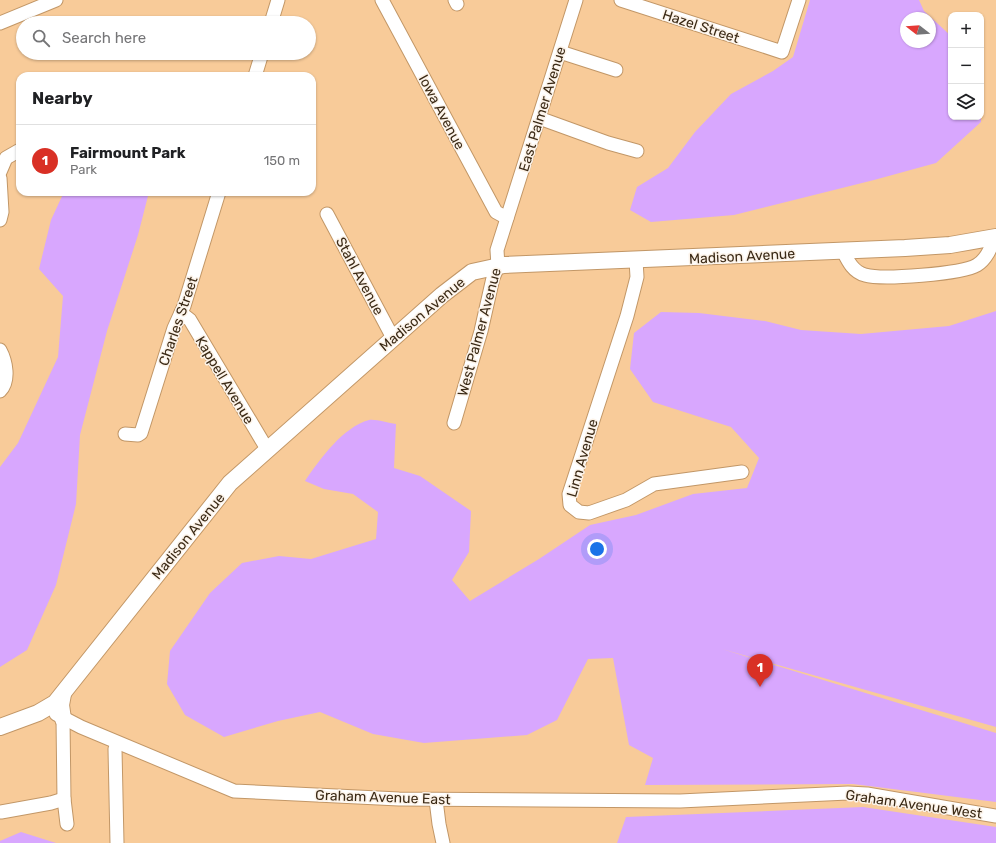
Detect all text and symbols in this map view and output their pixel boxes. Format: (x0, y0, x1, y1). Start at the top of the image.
street label: Hazel Street (660, 6, 742, 47)
north arrow (900, 12, 936, 48)
map controls (948, 12, 984, 120)
button: + (948, 12, 984, 48)
search box (16, 16, 316, 60)
icon: search (30, 27, 52, 49)
text: Search here (62, 29, 146, 47)
street label: East Palmer Avenue (515, 45, 570, 174)
button: − (948, 48, 984, 84)
street label: Iowa Avenue (415, 72, 469, 153)
button: layers (948, 84, 984, 120)
text: Nearby (32, 88, 93, 108)
text: Fairmount Park (70, 144, 186, 162)
text: 1 (42, 153, 48, 168)
text: 150 m (264, 153, 300, 168)
text: Park (70, 162, 97, 177)
street label: Stahl Avenue (332, 234, 387, 318)
street label: Madison Avenue (688, 245, 796, 268)
street label: West Palmer Avenue (454, 266, 505, 398)
street label: Charles Street (155, 274, 202, 368)
street label: Madison Avenue (376, 274, 469, 355)
street label: Kappell Avenue (192, 333, 258, 427)
street label: Linn Avenue (563, 417, 602, 499)
street label: Madison Avenue (148, 490, 229, 583)
your location (587, 539, 607, 559)
pin: 1 (747, 654, 773, 687)
street label: Graham Avenue West (844, 786, 984, 823)
street label: Graham Avenue East (315, 787, 452, 808)

